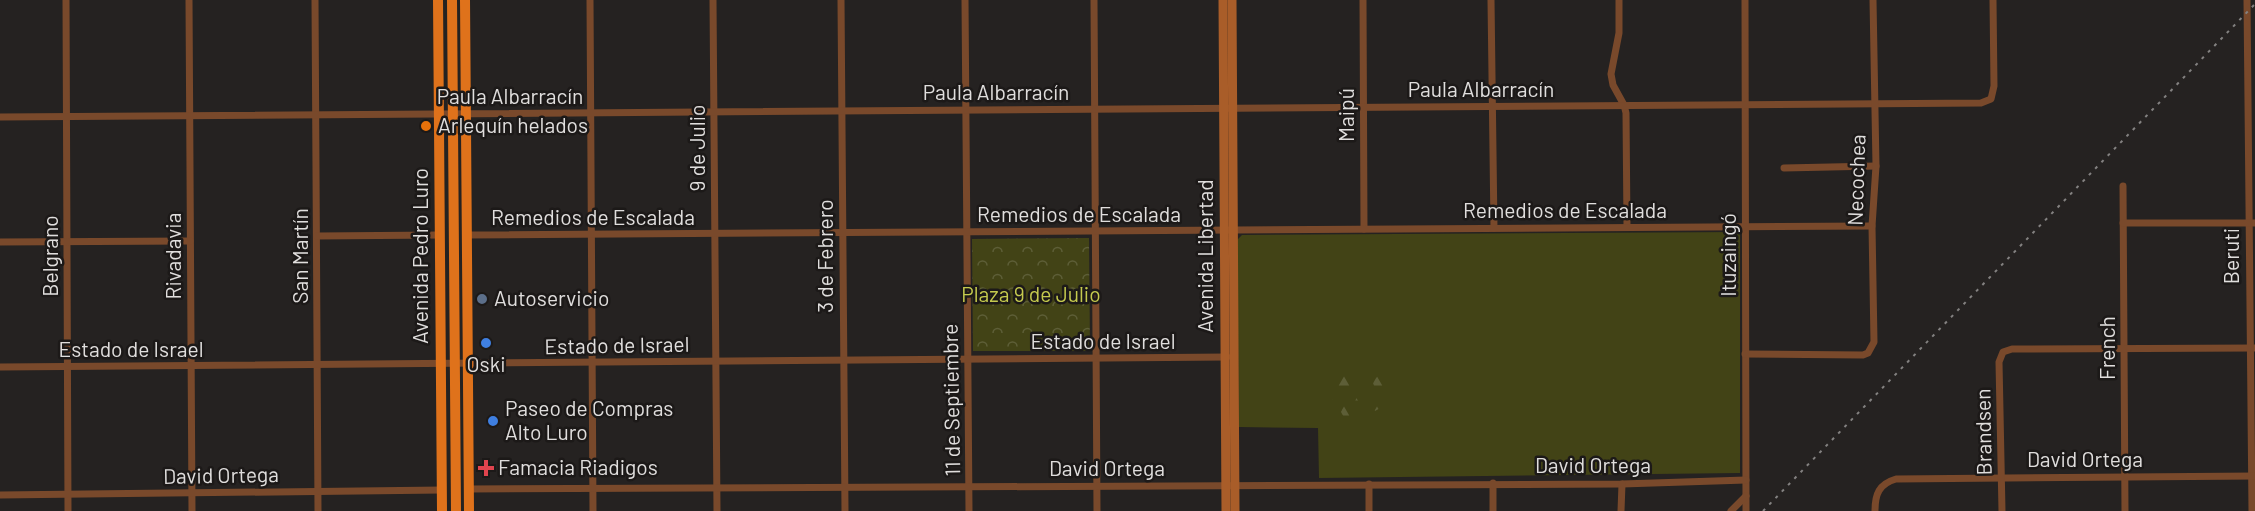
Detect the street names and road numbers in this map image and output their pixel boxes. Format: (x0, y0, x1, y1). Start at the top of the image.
street label: Paula Albarracín (1408, 76, 1554, 101)
street label: Paula Albarracín (923, 79, 1069, 104)
street label: Paula Albarracín (437, 83, 583, 108)
street label: Maipú (1333, 88, 1358, 142)
street label: 9 de Julio (684, 104, 709, 192)
street label: Necochea (1841, 134, 1870, 226)
street label: Avenida Pedro Luro (407, 168, 432, 344)
street label: Avenida Libertad (1192, 179, 1217, 333)
street label: Remedios de Escalada (1463, 197, 1667, 222)
street label: 3 de Febrero (812, 199, 837, 313)
street label: Remedios de Escalada (977, 201, 1181, 226)
street label: Remedios de Escalada (491, 204, 695, 229)
street label: San Martín (287, 208, 312, 304)
street label: Rivadavia (160, 213, 185, 299)
street label: Ituzaingó (1715, 213, 1740, 297)
street label: Belgrano (37, 215, 62, 297)
street label: Beruti (2218, 228, 2243, 284)
street label: French (2094, 316, 2119, 380)
street label: 11 de Septiembre (937, 324, 964, 477)
street label: Estado de Israel (1030, 328, 1176, 353)
street label: Estado de Israel (544, 331, 690, 358)
street label: Estado de Israel (58, 336, 204, 361)
street label: Brandsen (1969, 388, 1996, 476)
street label: David Ortega (2027, 446, 2143, 471)
street label: David Ortega (1535, 452, 1651, 477)
street label: David Ortega (1049, 455, 1165, 480)
street label: David Ortega (163, 461, 279, 488)

